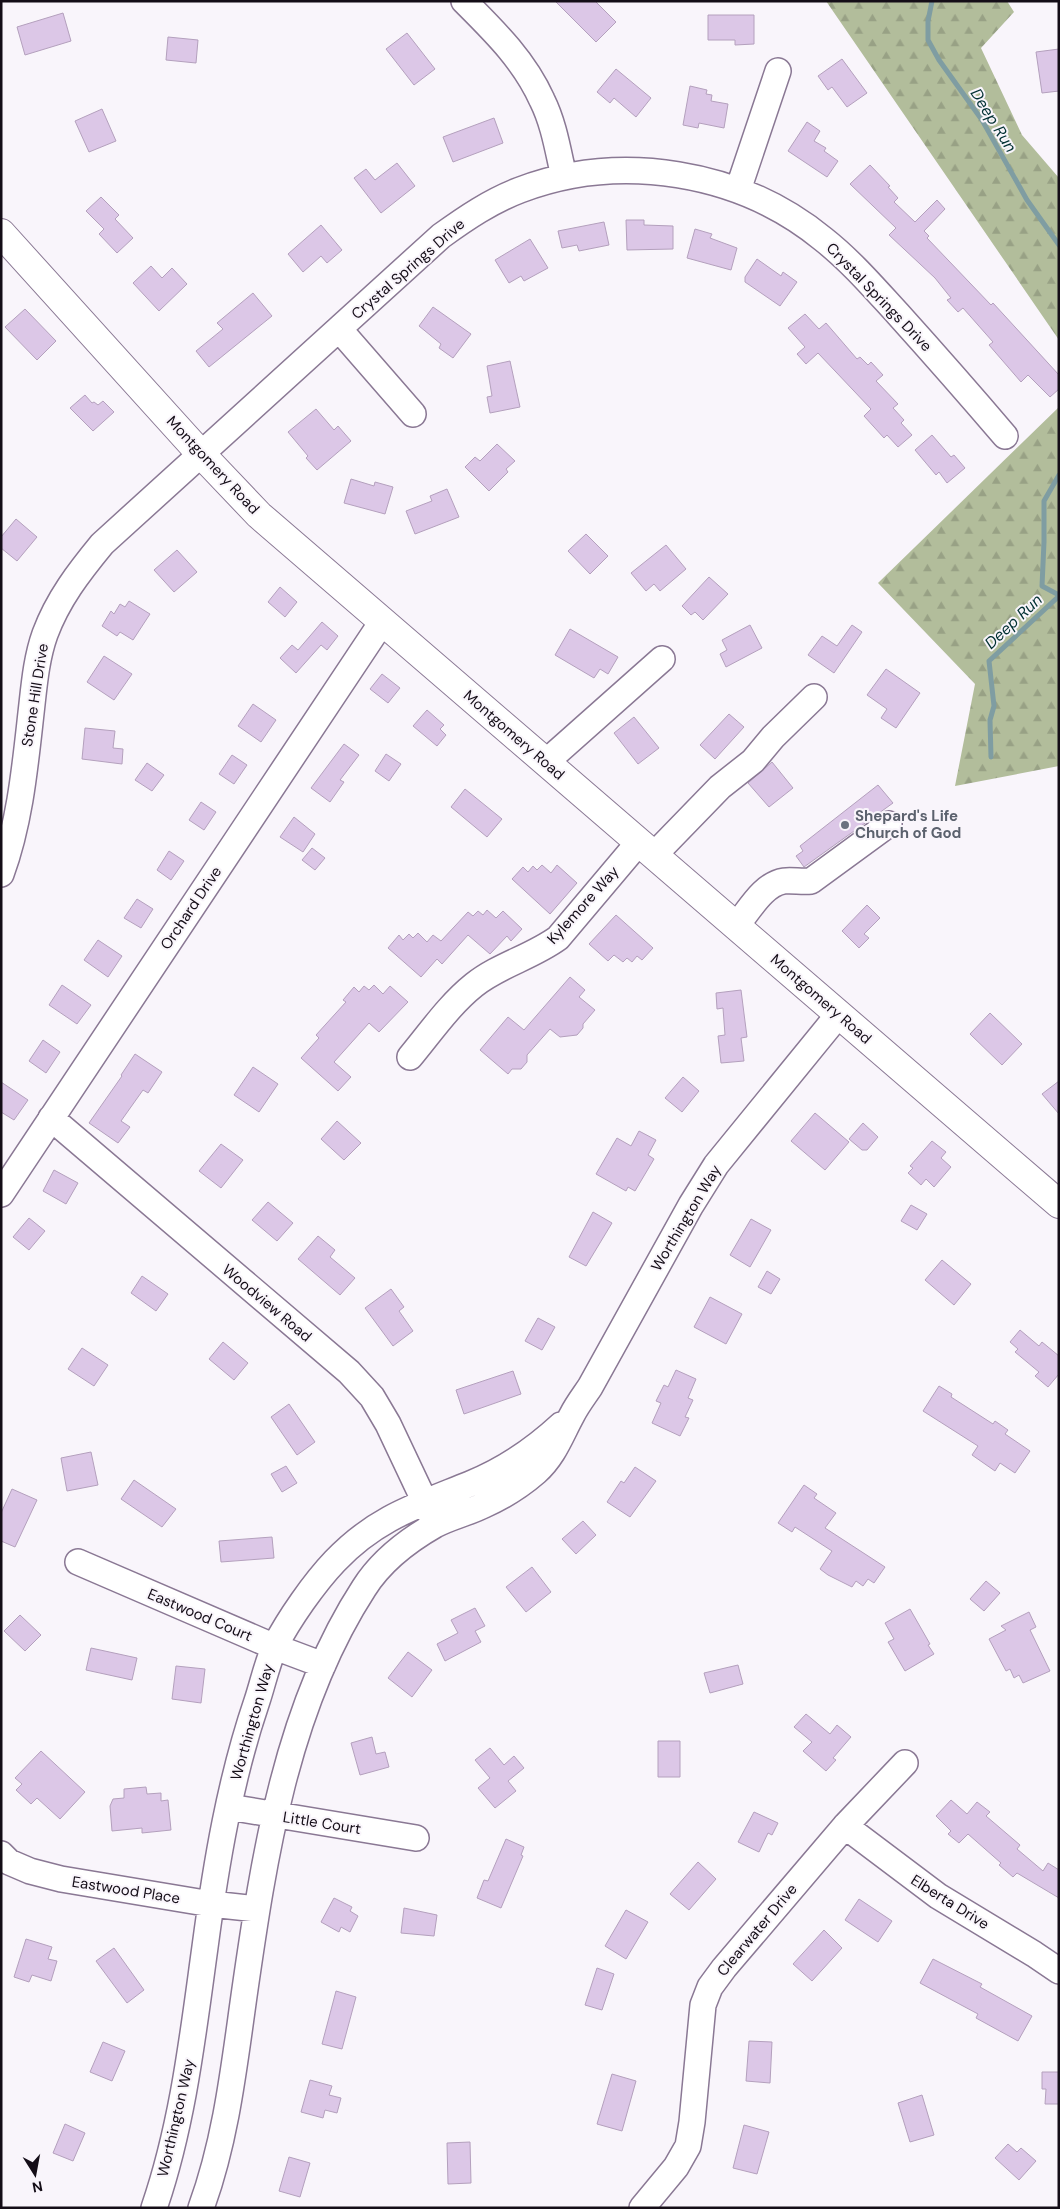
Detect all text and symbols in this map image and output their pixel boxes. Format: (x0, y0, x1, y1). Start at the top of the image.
water label: Deep Run (966, 84, 1021, 156)
street label: Crystal Springs Drive (347, 214, 469, 324)
street label: Crystal Springs Drive (822, 238, 936, 356)
street label: Montgomery Road (162, 411, 264, 519)
water label: Deep Run (980, 589, 1047, 653)
street label: Stone Hill Drive (17, 642, 53, 748)
street label: Montgomery Road (459, 686, 569, 784)
place label: Shepard's Life Church of God (855, 806, 961, 843)
marker: Shepard's Life Church of God (839, 819, 851, 831)
street label: Kylemore Way (543, 861, 624, 948)
street label: Orchard Drive (156, 862, 226, 954)
street label: Montgomery Road (766, 950, 876, 1048)
street label: Worthington Way (646, 1161, 726, 1275)
street label: Woodview Road (218, 1260, 316, 1346)
street label: Eastwood Court (145, 1584, 255, 1646)
street label: Worthington Way (226, 1661, 278, 1783)
street label: Little Court (282, 1807, 363, 1839)
street label: Elberta Drive (907, 1870, 993, 1934)
street label: Eastwood Place (70, 1872, 182, 1908)
street label: Clearwater Drive (712, 1880, 802, 1980)
street label: Worthington Way (153, 2056, 199, 2179)
north arrow (10, 2149, 60, 2199)
text: N (31, 2177, 44, 2197)

